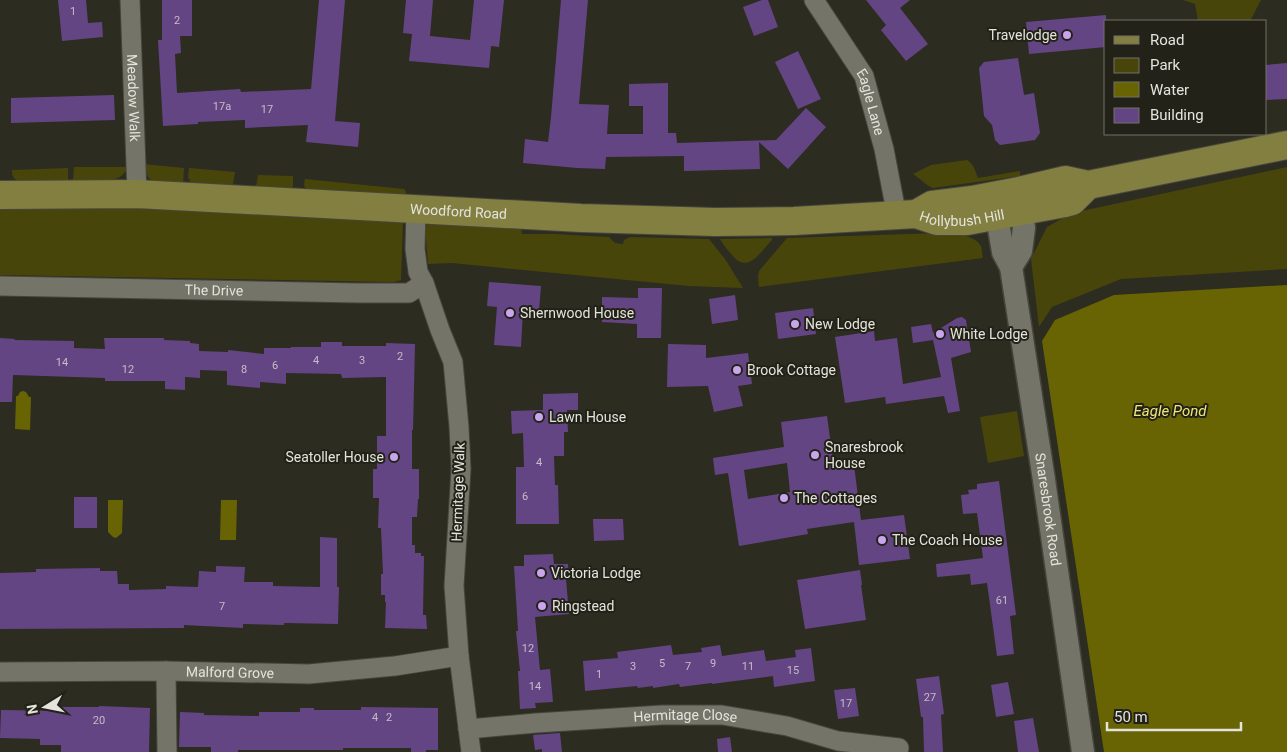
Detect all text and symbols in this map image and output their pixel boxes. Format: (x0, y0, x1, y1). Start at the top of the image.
house number: 1 (70, 5, 76, 18)
house number: 2 (174, 14, 180, 27)
legend (1104, 20, 1267, 135)
place label: Travelodge (988, 27, 1057, 43)
marker: Travelodge (1061, 29, 1073, 41)
text: Road (1150, 31, 1184, 49)
street label: Meadow Walk (124, 54, 143, 143)
text: Park (1150, 56, 1181, 74)
street label: Eagle Lane (853, 66, 888, 137)
text: Water (1150, 81, 1189, 99)
house number: 17a (213, 100, 231, 113)
house number: 17 (261, 103, 273, 116)
text: Building (1150, 106, 1204, 124)
street label: Woodford Road (410, 201, 507, 222)
street label: Hollybush Hill (917, 206, 1006, 229)
street label: The Drive (185, 282, 243, 299)
place label: Shernwood House (520, 305, 634, 321)
marker: Shernwood House (504, 307, 516, 319)
place label: New Lodge (805, 316, 875, 332)
marker: New Lodge (789, 318, 801, 330)
place label: White Lodge (950, 326, 1028, 342)
marker: White Lodge (934, 328, 946, 340)
house number: 2 (397, 350, 403, 363)
house number: 4 (313, 354, 319, 367)
house number: 3 (359, 354, 365, 367)
house number: 14 (56, 356, 68, 369)
house number: 6 (272, 359, 278, 372)
place label: Brook Cottage (747, 362, 836, 378)
house number: 12 (122, 363, 134, 376)
house number: 8 (241, 363, 247, 376)
marker: Brook Cottage (731, 364, 743, 376)
water label: Eagle Pond (1134, 402, 1207, 420)
place label: Lawn House (549, 409, 626, 425)
marker: Lawn House (533, 411, 545, 423)
place label: Snaresbrook House (825, 439, 904, 471)
street label: Hermitage Walk (448, 441, 468, 542)
place label: Seatoller House (285, 449, 384, 465)
marker: Snaresbrook House (809, 449, 821, 461)
marker: Seatoller House (388, 451, 400, 463)
street label: Snaresbrook Road (1032, 452, 1064, 567)
house number: 4 (536, 456, 542, 469)
house number: 6 (522, 490, 528, 503)
place label: The Cottages (794, 490, 877, 506)
marker: The Cottages (778, 492, 790, 504)
place label: The Coach House (892, 532, 1003, 548)
marker: The Coach House (876, 534, 888, 546)
place label: Victoria Lodge (551, 565, 641, 581)
marker: Victoria Lodge (535, 567, 547, 579)
house number: 61 (996, 594, 1008, 607)
place label: Ringstead (552, 598, 614, 614)
house number: 7 (219, 600, 225, 613)
marker: Ringstead (536, 600, 548, 612)
house number: 12 (522, 642, 534, 655)
house number: 5 (659, 657, 665, 670)
house number: 9 (710, 657, 716, 670)
house number: 3 (630, 660, 636, 673)
house number: 7 (685, 660, 691, 673)
house number: 11 (742, 660, 754, 673)
street label: Malford Grove (186, 663, 274, 681)
house number: 15 (787, 664, 799, 677)
house number: 1 (596, 668, 602, 681)
house number: 14 (529, 680, 541, 693)
north arrow (20, 682, 70, 732)
house number: 27 (924, 691, 936, 704)
house number: 17 (840, 697, 852, 710)
scale bar (1107, 700, 1241, 732)
text: N (23, 703, 41, 716)
street label: Hermitage Close (633, 707, 739, 725)
text: 50 m (1114, 708, 1148, 726)
house number: 4 (372, 711, 378, 724)
house number: 2 (386, 711, 392, 724)
house number: 20 (93, 714, 105, 727)

